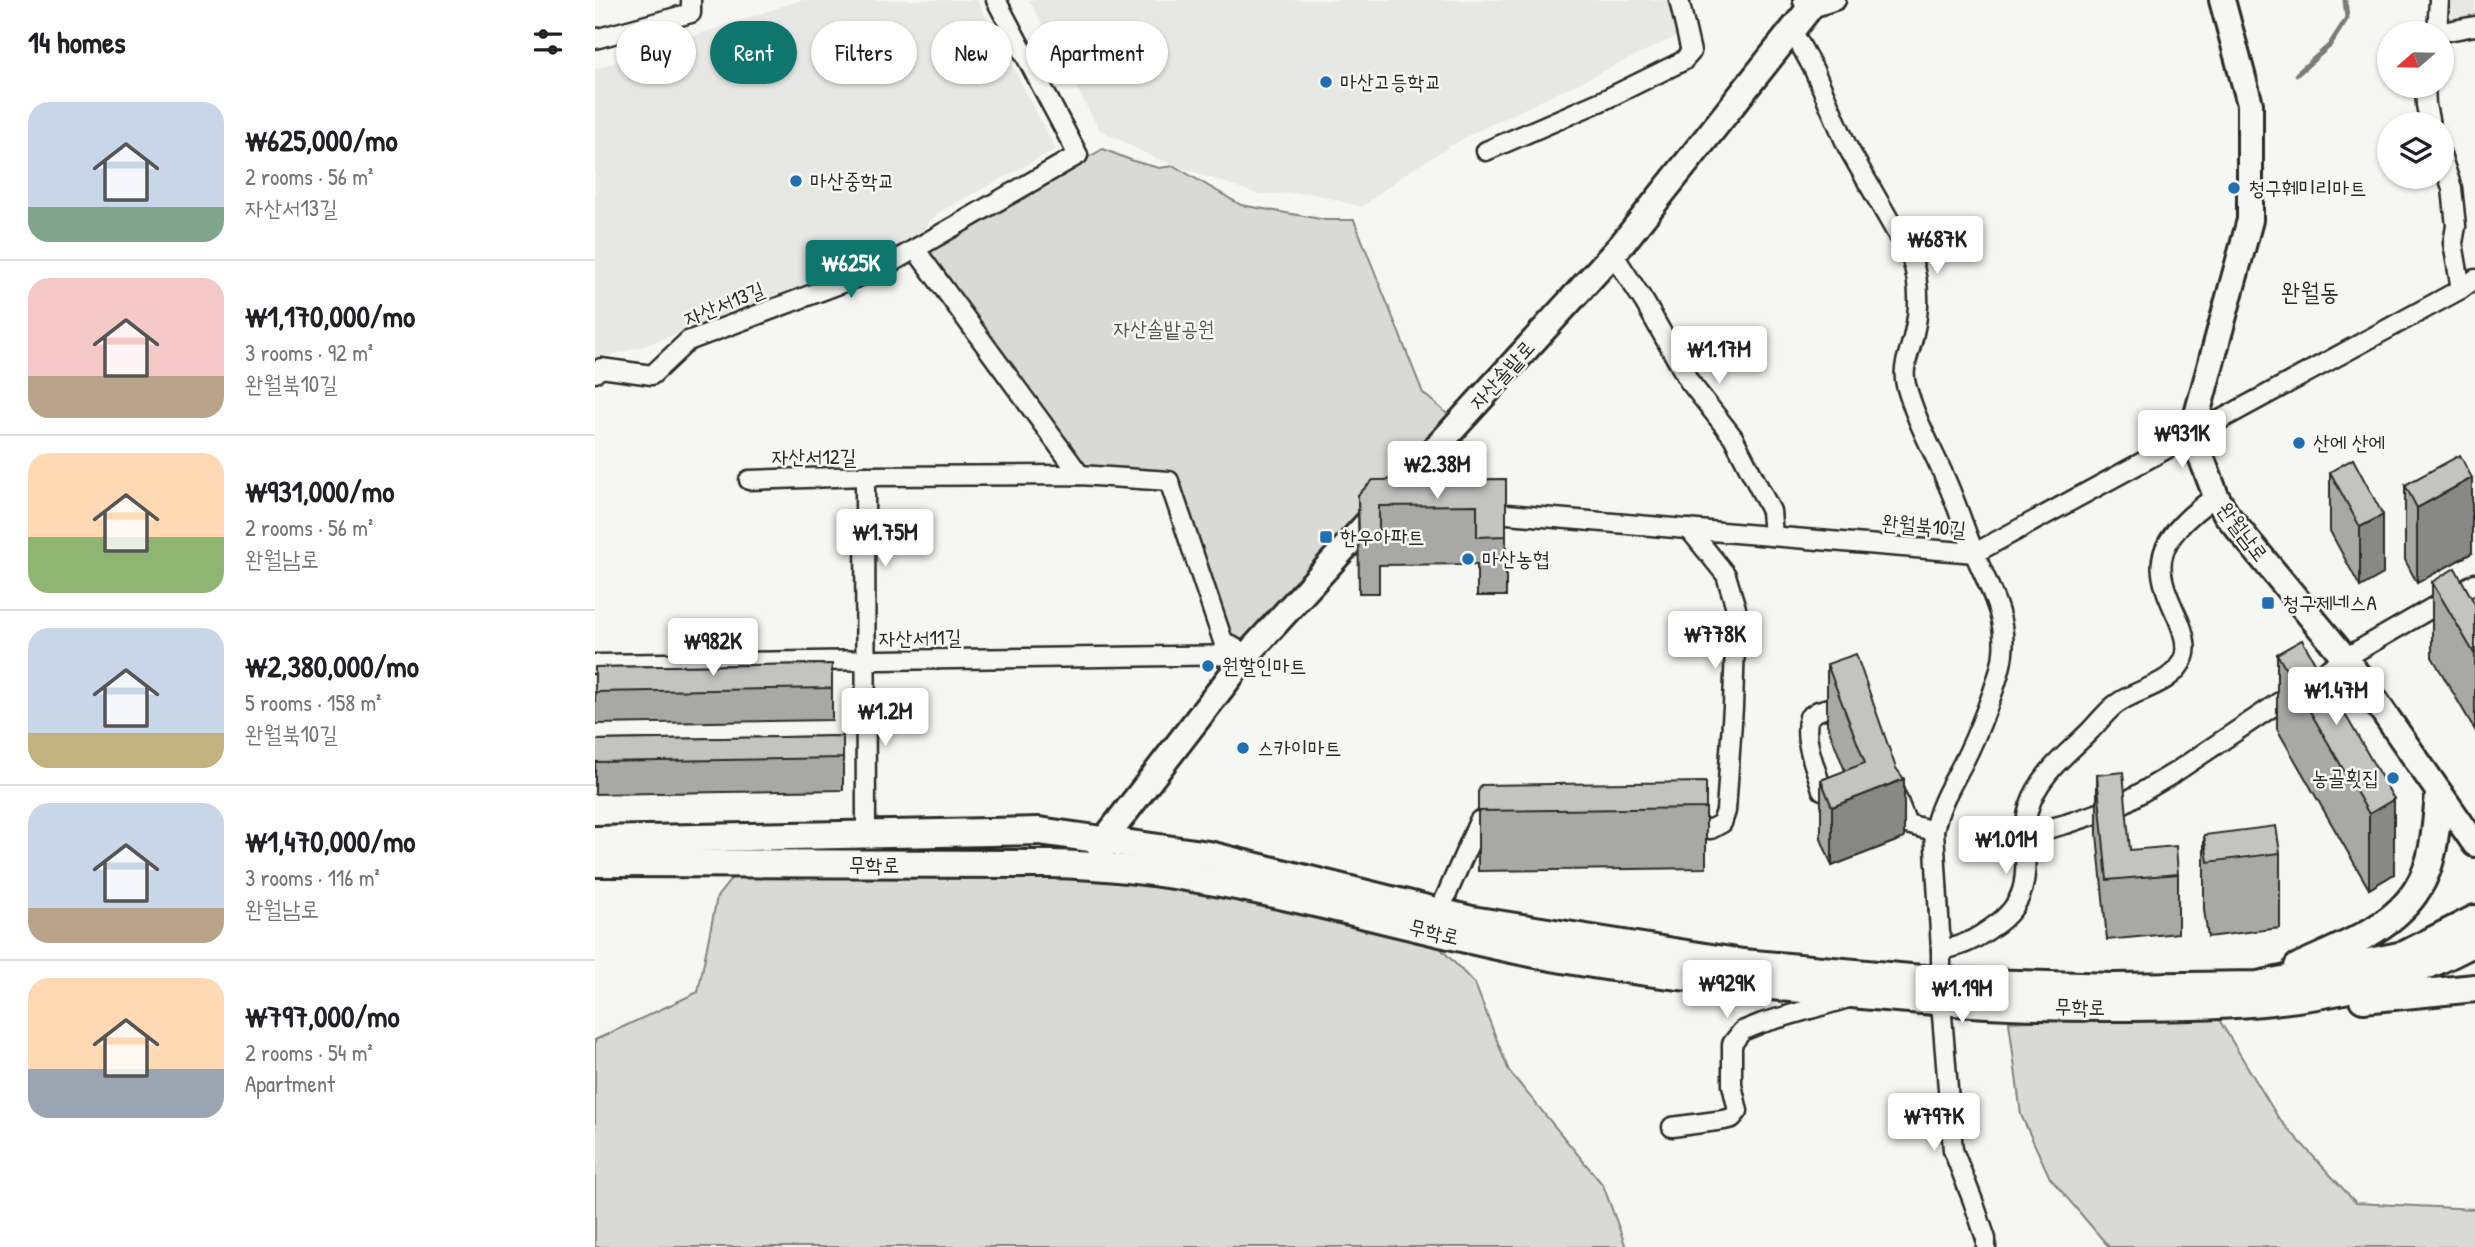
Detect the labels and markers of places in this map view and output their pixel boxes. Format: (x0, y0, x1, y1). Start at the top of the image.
place label: 마산고등학교 (1340, 67, 1441, 96)
marker: 마산고등학교 (1318, 74, 1334, 90)
place label: 마산중학교 (810, 166, 895, 195)
marker: 마산중학교 (788, 173, 804, 189)
place label: 청구훼미리마트 (2248, 173, 2366, 202)
marker: 청구훼미리마트 (2226, 180, 2242, 196)
pin: ₩687K (1888, 216, 1986, 276)
pin: ₩625K (802, 240, 900, 300)
pin: ₩1.17M (1662, 326, 1776, 386)
pin: ₩931K (2133, 410, 2231, 470)
place label: 산에 산에 (2313, 428, 2385, 457)
marker: 산에 산에 (2291, 435, 2307, 451)
pin: ₩2.38M (1380, 442, 1494, 501)
pin: ₩1.75M (828, 510, 942, 569)
place label: 한우아파트 (1340, 522, 1425, 551)
marker: 한우아파트 (1318, 529, 1334, 545)
place label: 마산농협 (1482, 544, 1550, 573)
marker: 마산농협 (1460, 551, 1476, 567)
place label: 청구제네스A (2282, 588, 2377, 617)
marker: 청구제네스A (2260, 595, 2276, 611)
pin: ₩778K (1666, 612, 1764, 671)
pin: ₩982K (664, 618, 762, 678)
place label: 원할인마트 (1222, 651, 1307, 680)
marker: 원할인마트 (1200, 658, 1216, 674)
pin: ₩1.47M (2279, 668, 2393, 727)
pin: ₩1.2M (836, 688, 934, 748)
place label: 스카이마트 (1257, 733, 1342, 762)
marker: 스카이마트 (1235, 740, 1251, 756)
place label: 농골횟집 (2311, 763, 2379, 792)
marker: 농골횟집 (2385, 770, 2401, 786)
pin: ₩1.01M (1949, 816, 2063, 876)
pin: ₩929K (1678, 960, 1776, 1020)
pin: ₩1.19M (1905, 965, 2019, 1025)
pin: ₩797K (1885, 1094, 1983, 1153)

